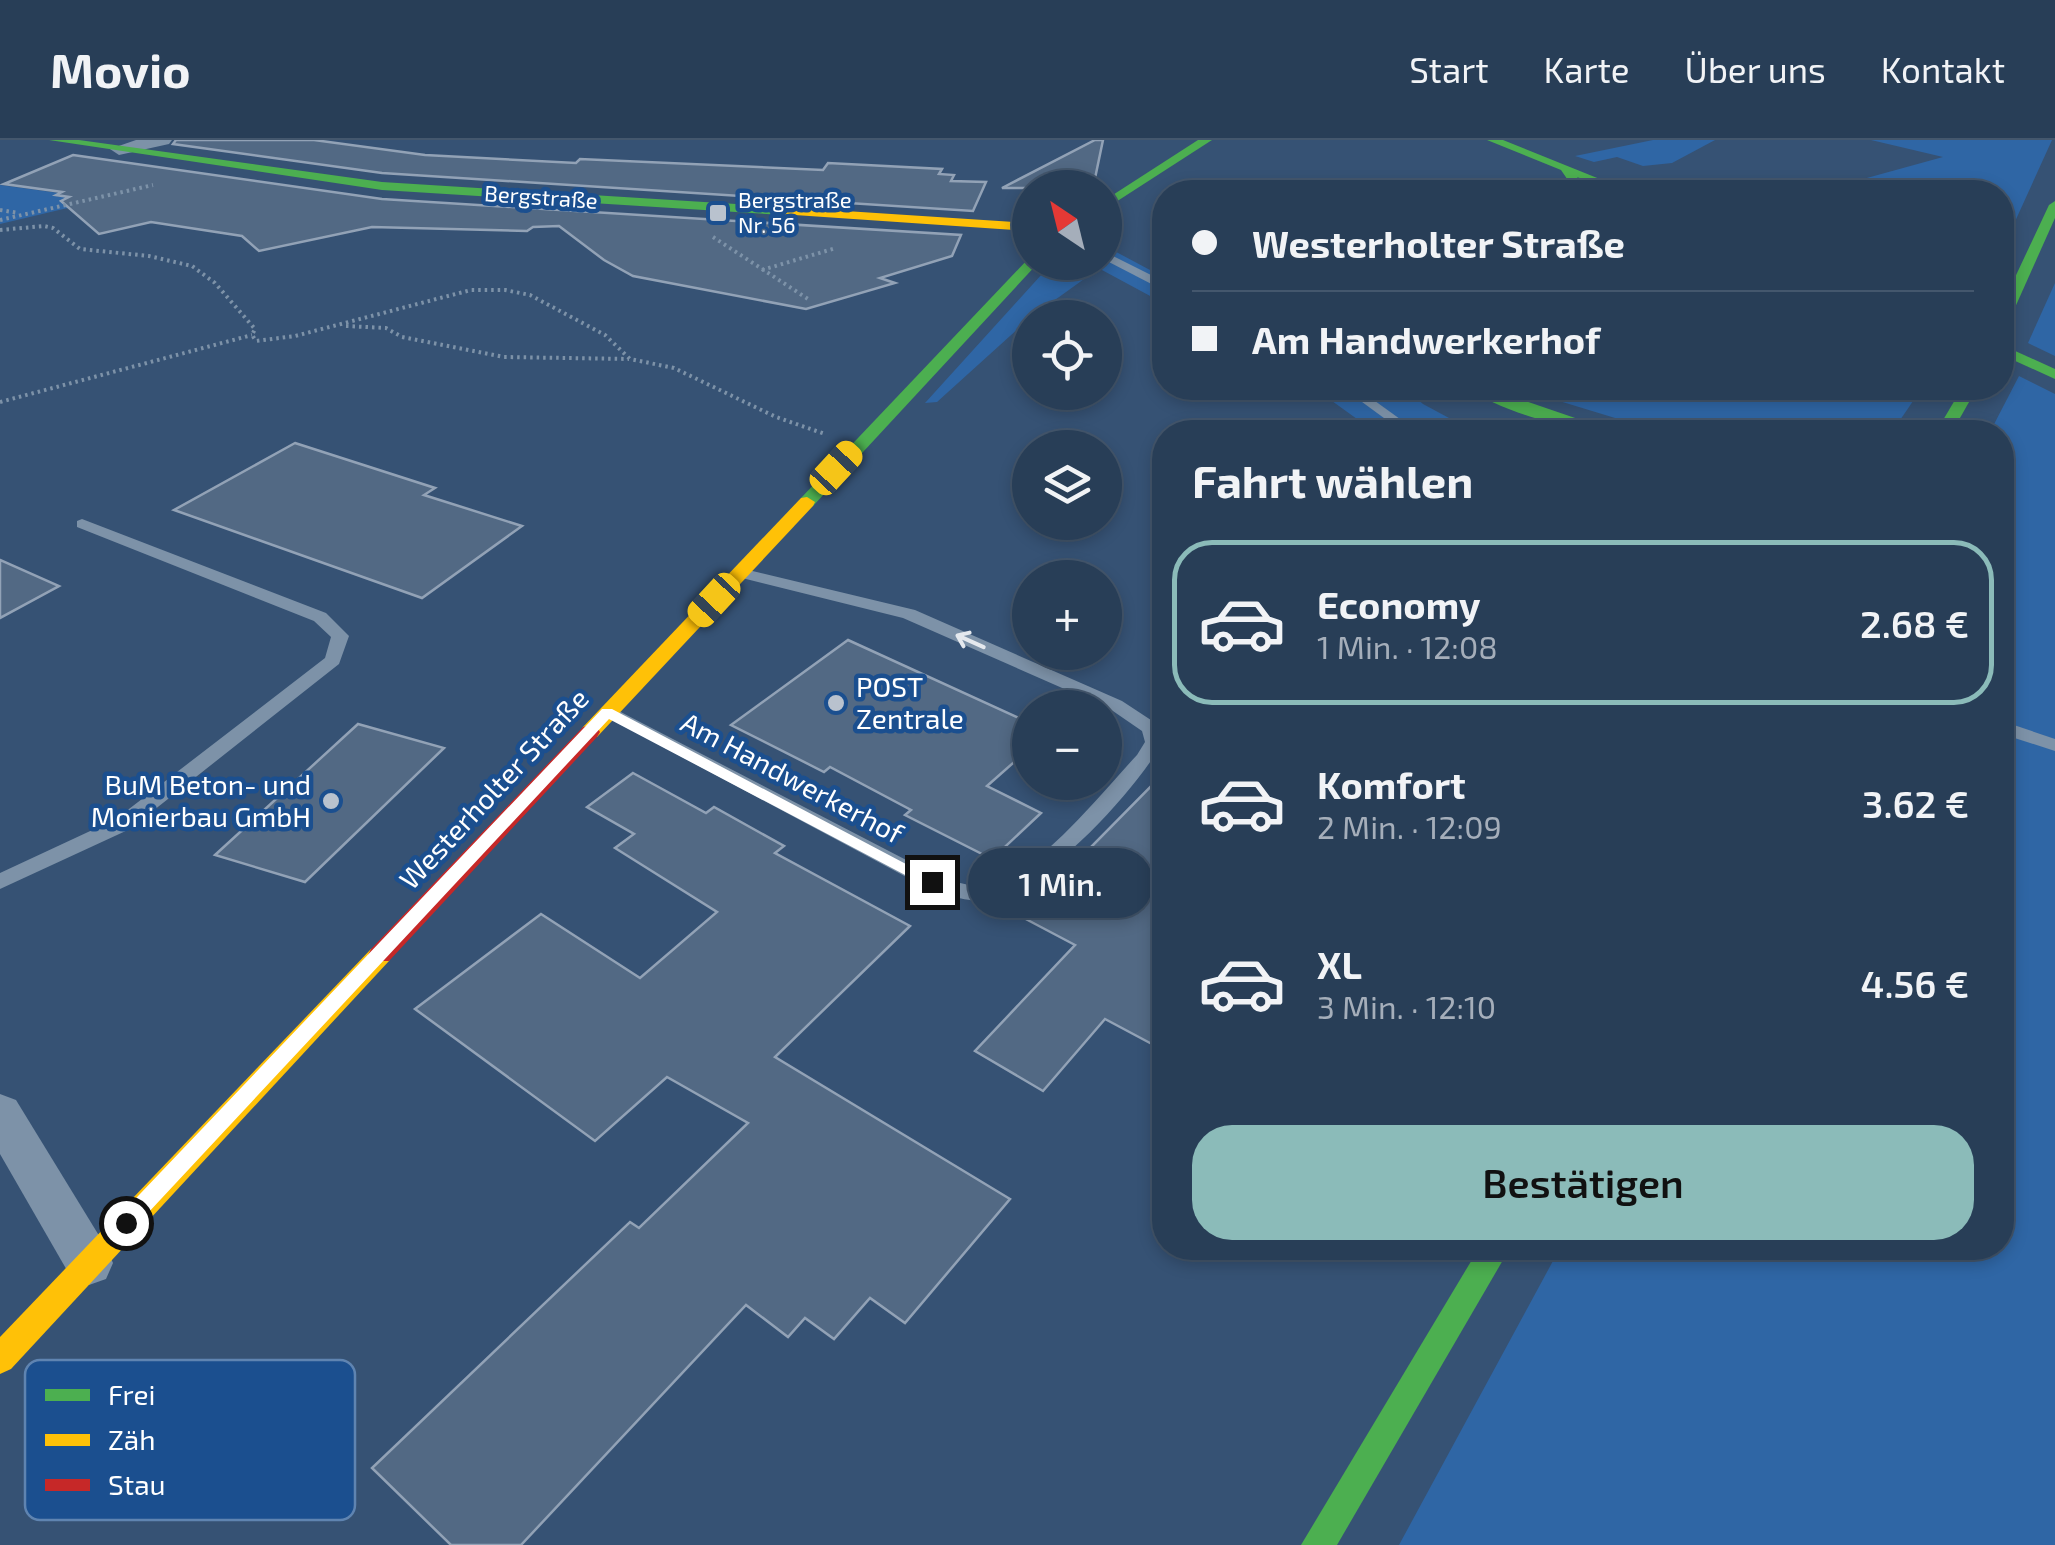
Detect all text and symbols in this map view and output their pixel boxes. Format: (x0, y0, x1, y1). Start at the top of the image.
text: Movio (50, 40, 191, 98)
text: Start (1409, 48, 1489, 90)
text: Karte (1544, 48, 1630, 90)
text: Über uns (1685, 48, 1826, 90)
text: Kontakt (1881, 48, 2005, 90)
north arrow (1012, 170, 1122, 280)
map controls (1012, 170, 1122, 800)
street label: Bergstraße (484, 179, 599, 213)
place label: Bergstraße Nr. 56 (738, 186, 852, 237)
marker: Bergstraße Nr. 56 (707, 202, 729, 224)
text: Westerholter Straße (1252, 220, 1625, 266)
button: locate (1012, 300, 1122, 410)
text: Am Handwerkerhof (1252, 316, 1600, 362)
button: layers (1012, 430, 1122, 540)
car (805, 436, 867, 500)
text: Fahrt wählen (1192, 453, 1473, 507)
button: + (1012, 560, 1122, 670)
car (683, 568, 745, 632)
icon: car (1197, 578, 1287, 668)
text: Economy (1317, 581, 1481, 627)
text: 2.68 € (1860, 600, 1969, 646)
text: 1 Min. · 12:08 (1317, 627, 1498, 665)
one-way arrow (955, 631, 986, 649)
place label: POST Zentrale (856, 669, 964, 735)
street label: Westerholter Straße (392, 681, 595, 896)
button: − (1012, 690, 1122, 800)
marker: POST Zentrale (825, 692, 847, 714)
street label: Am Handwerkerhof (676, 704, 911, 851)
icon: car (1197, 758, 1287, 848)
text: Komfort (1317, 761, 1466, 807)
place label: BuM Beton- und Monierbau GmbH (91, 767, 311, 833)
text: 3.62 € (1862, 780, 1969, 826)
marker: BuM Beton- und Monierbau GmbH (320, 790, 342, 812)
text: 2 Min. · 12:09 (1317, 807, 1502, 845)
callout: 1 Min. (967, 847, 1152, 917)
route end (910, 860, 955, 905)
text: 1 Min. (1018, 864, 1103, 902)
icon: car (1197, 938, 1287, 1028)
text: XL (1317, 941, 1362, 987)
text: 4.56 € (1861, 960, 1969, 1006)
text: 3 Min. · 12:10 (1317, 987, 1496, 1025)
button: Bestätigen (1192, 1125, 1974, 1240)
route start (104, 1201, 149, 1246)
legend (25, 1360, 355, 1520)
text: Frei (108, 1377, 155, 1411)
text: Zäh (108, 1422, 156, 1456)
text: Stau (108, 1467, 166, 1501)

